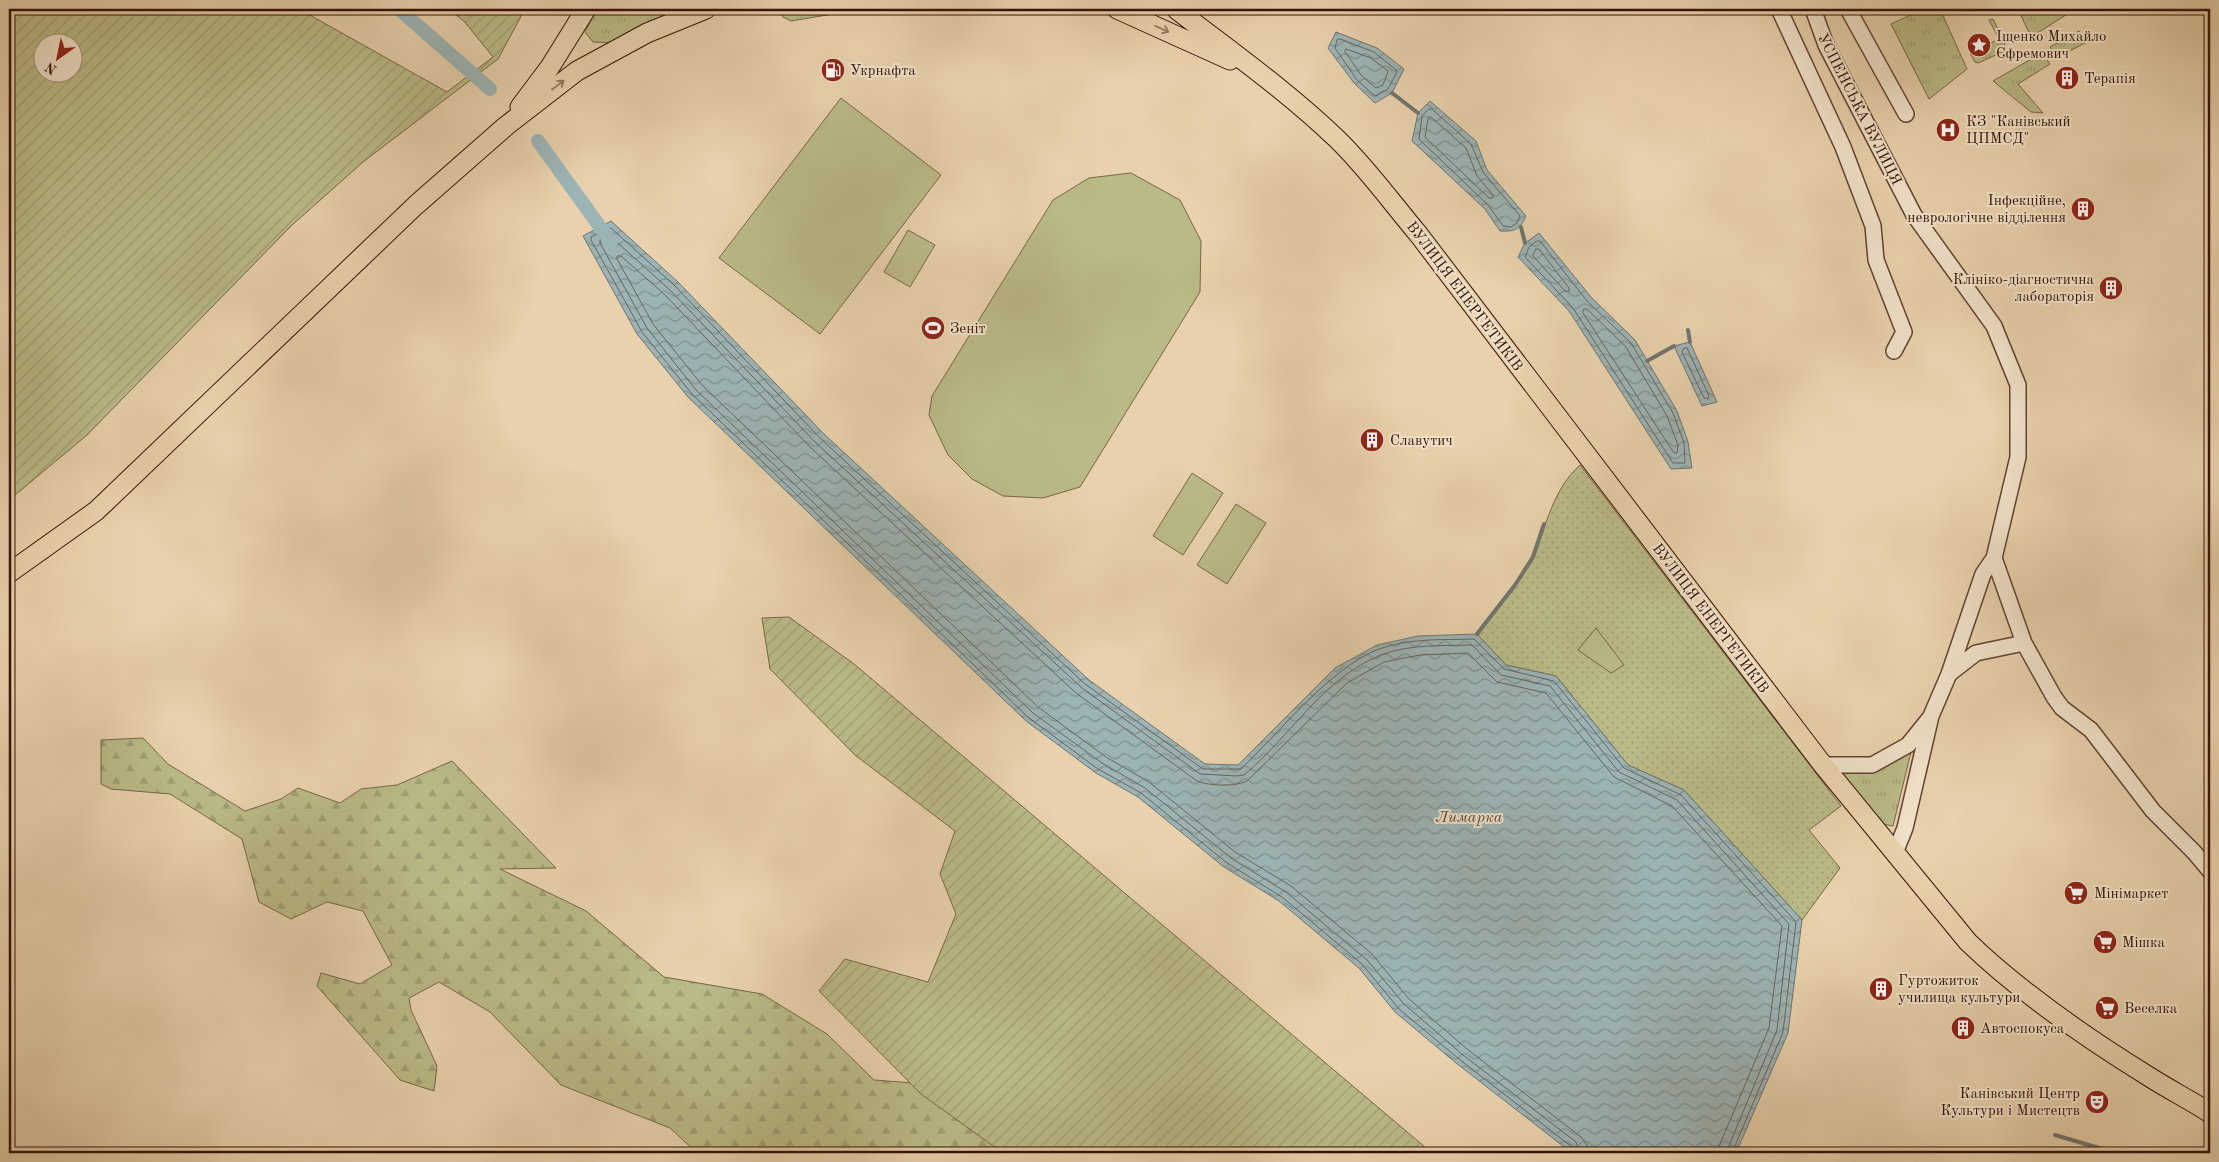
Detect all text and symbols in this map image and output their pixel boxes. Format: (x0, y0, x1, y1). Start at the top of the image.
one-way arrow (1154, 24, 1169, 34)
place label: Іщенко Михайло Єфремович (1996, 30, 2107, 62)
street label: УСПЕНСЬКА ВУЛИЦЯ (1814, 31, 1903, 188)
north arrow (32, 32, 82, 82)
place icon: Іщенко Михайло Єфремович (1966, 32, 1992, 58)
fuel station icon: Укрнафта (820, 57, 846, 83)
text: N (43, 59, 60, 77)
place label: Укрнафта (850, 64, 916, 79)
building icon: Терапія (2054, 65, 2080, 91)
place label: Терапія (2084, 72, 2136, 87)
one-way arrow (551, 80, 564, 91)
place label: КЗ "Канівський ЦПМСД" (1966, 115, 2071, 147)
hospital icon: КЗ "Канівський ЦПМСД" (1935, 117, 1961, 143)
place label: Інфекційне, неврологічне відділення (1907, 194, 2066, 226)
building icon: Інфекційне, неврологічне відділення (2070, 196, 2096, 222)
street label: ВУЛИЦЯ ЕНЕРГЕТИКІВ (1403, 219, 1525, 375)
place label: Клініко-діагностична лабораторія (1953, 273, 2095, 305)
building icon: Клініко-діагностична лабораторія (2098, 275, 2124, 301)
sports icon: Зеніт (920, 315, 946, 341)
place label: Зеніт (950, 322, 986, 337)
building icon: Славутич (1359, 427, 1385, 453)
place label: Славутич (1390, 434, 1453, 449)
street label: ВУЛИЦЯ ЕНЕРГЕТИКІВ (1649, 541, 1771, 697)
water label: Лимарка (1436, 810, 1503, 826)
supermarket icon: Мінімаркет (2063, 880, 2089, 906)
place label: Мінімаркет (2094, 887, 2168, 902)
supermarket icon: Мішка (2092, 929, 2118, 955)
place label: Мішка (2122, 936, 2166, 951)
place label: Гуртожиток училища культури (1898, 974, 2020, 1006)
building icon: Гуртожиток училища культури (1868, 976, 1894, 1002)
supermarket icon: Веселка (2094, 995, 2120, 1021)
place label: Веселка (2124, 1002, 2178, 1017)
building icon: Автоспокуса (1950, 1015, 1976, 1041)
place label: Автоспокуса (1980, 1022, 2065, 1037)
place label: Канівський Центр Культури і Мистецтв (1940, 1087, 2080, 1119)
theatre icon: Канівський Центр Культури і Мистецтв (2084, 1089, 2110, 1115)

